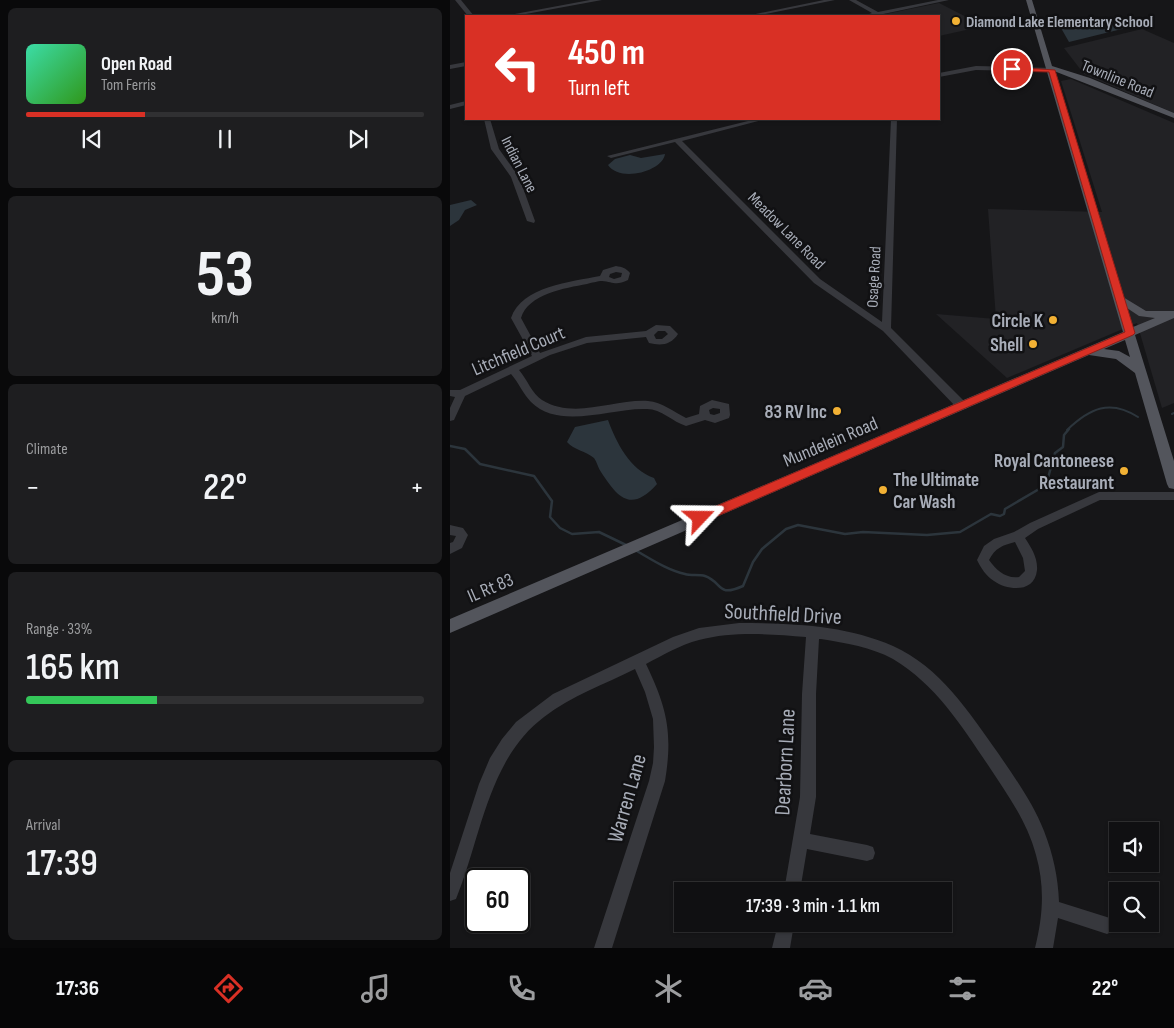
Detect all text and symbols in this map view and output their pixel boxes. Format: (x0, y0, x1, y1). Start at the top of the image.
place label: Diamond Lake Elementary School (966, 13, 1153, 32)
marker: Diamond Lake Elementary School (950, 15, 962, 27)
text: 450 m (568, 32, 645, 75)
icon: left (485, 35, 550, 100)
pin (991, 48, 1033, 90)
text: Open Road (101, 53, 172, 76)
icon: arrive (998, 55, 1026, 83)
street label: Townline Road (1078, 56, 1157, 103)
text: Turn left (568, 75, 630, 102)
text: Tom Ferris (101, 76, 156, 95)
icon: previous (78, 125, 106, 153)
icon: pause (211, 125, 239, 153)
icon: next (344, 125, 372, 153)
street label: Indian Lane (496, 133, 541, 196)
street label: Meadow Lane Road (743, 188, 829, 274)
text: 53 (196, 237, 254, 315)
street label: Osage Road (863, 246, 886, 308)
text: km/h (211, 309, 239, 328)
place label: Circle K (991, 310, 1044, 333)
marker: Circle K (1047, 314, 1059, 326)
street label: Litchfield Court (469, 321, 569, 381)
place label: Shell (990, 334, 1023, 357)
marker: Shell (1027, 338, 1039, 350)
place label: 83 RV Inc (765, 401, 827, 424)
marker: 83 RV Inc (831, 405, 843, 417)
street label: Mundelein Road (780, 412, 881, 473)
text: Climate (26, 440, 68, 459)
place label: Royal Cantoneese Restaurant (994, 450, 1114, 495)
text: 22° (203, 465, 247, 510)
marker: Royal Cantoneese Restaurant (1118, 465, 1130, 477)
place label: The Ultimate Car Wash (893, 469, 979, 514)
text: − (26, 471, 40, 504)
text: + (410, 471, 424, 504)
marker: The Ultimate Car Wash (877, 484, 889, 496)
position arrow (673, 491, 725, 543)
street label: IL Rt 83 (464, 568, 517, 608)
street label: Southfield Drive (724, 598, 842, 631)
text: Range · 33% (26, 620, 92, 639)
text: 165 km (26, 645, 120, 690)
street label: Dearborn Lane (769, 708, 802, 816)
street label: Warren Lane (602, 751, 653, 846)
text: Arrival (26, 816, 60, 835)
map controls (1109, 822, 1159, 932)
button: sound (1109, 822, 1159, 872)
text: 17:39 (26, 841, 98, 886)
speed limit sign: 60 (465, 868, 530, 933)
button: search (1109, 882, 1159, 932)
text: 17:39 · 3 min · 1.1 km (746, 895, 880, 918)
icon: directions (211, 971, 246, 1006)
icon: music (358, 971, 393, 1006)
icon: phone (504, 971, 539, 1006)
icon: climate (651, 971, 686, 1006)
icon: car (798, 971, 833, 1006)
icon: filters (945, 971, 980, 1006)
text: 17:36 (56, 975, 99, 1002)
text: 22° (1092, 975, 1118, 1002)

